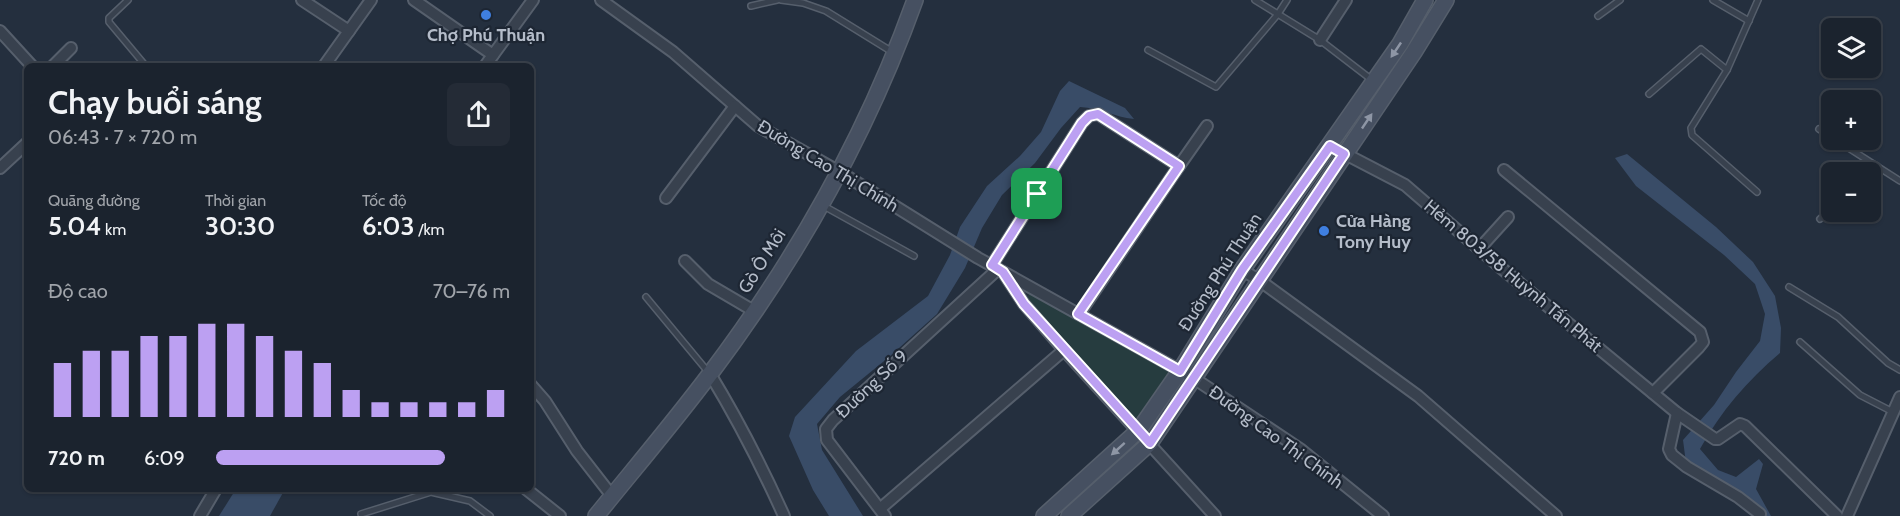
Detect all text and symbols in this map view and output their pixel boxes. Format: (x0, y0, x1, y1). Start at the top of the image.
marker: Chợ Phú Thuận (479, 8, 493, 22)
map controls (1821, 18, 1881, 222)
button: layers (1821, 18, 1881, 78)
place label: Chợ Phú Thuận (427, 24, 545, 46)
one-way arrow (1390, 42, 1402, 58)
text: Chạy buổi sáng (48, 82, 262, 122)
button: share (447, 83, 510, 146)
button: + (1821, 90, 1881, 150)
one-way arrow (1361, 113, 1372, 129)
street label: Đường Cao Thị Chính (753, 115, 903, 217)
text: 06:43 · 7 × 720 m (48, 125, 197, 149)
button: − (1821, 162, 1881, 222)
pin (1011, 168, 1062, 219)
icon: arrive (1020, 177, 1053, 210)
text: Quãng đường (48, 191, 140, 210)
text: Thời gian (205, 191, 266, 210)
text: Tốc độ (362, 191, 407, 210)
street label: Hẻm 803/58 Huỳnh Tấn Phát (1419, 195, 1607, 357)
street label: Đường Phú Thuận (1174, 209, 1266, 335)
text: 5.04 (48, 210, 101, 242)
text: 30:30 (205, 210, 275, 242)
text: 6:03 (362, 210, 415, 242)
place label: Cửa Hàng Tony Huy (1336, 210, 1411, 253)
text: km (101, 220, 126, 239)
text: /km (415, 220, 445, 239)
marker: Cửa Hàng Tony Huy (1317, 224, 1331, 238)
street label: Gò Ô Môi (734, 225, 790, 297)
text: Độ cao (48, 279, 108, 303)
text: 70–76 m (433, 279, 510, 303)
street label: Đường Số 9 (832, 345, 912, 423)
street label: Đường Cao Thị Chính (1204, 381, 1348, 493)
one-way arrow (1111, 442, 1126, 455)
text: 720 m (48, 446, 105, 470)
text: 6:09 (144, 446, 185, 470)

